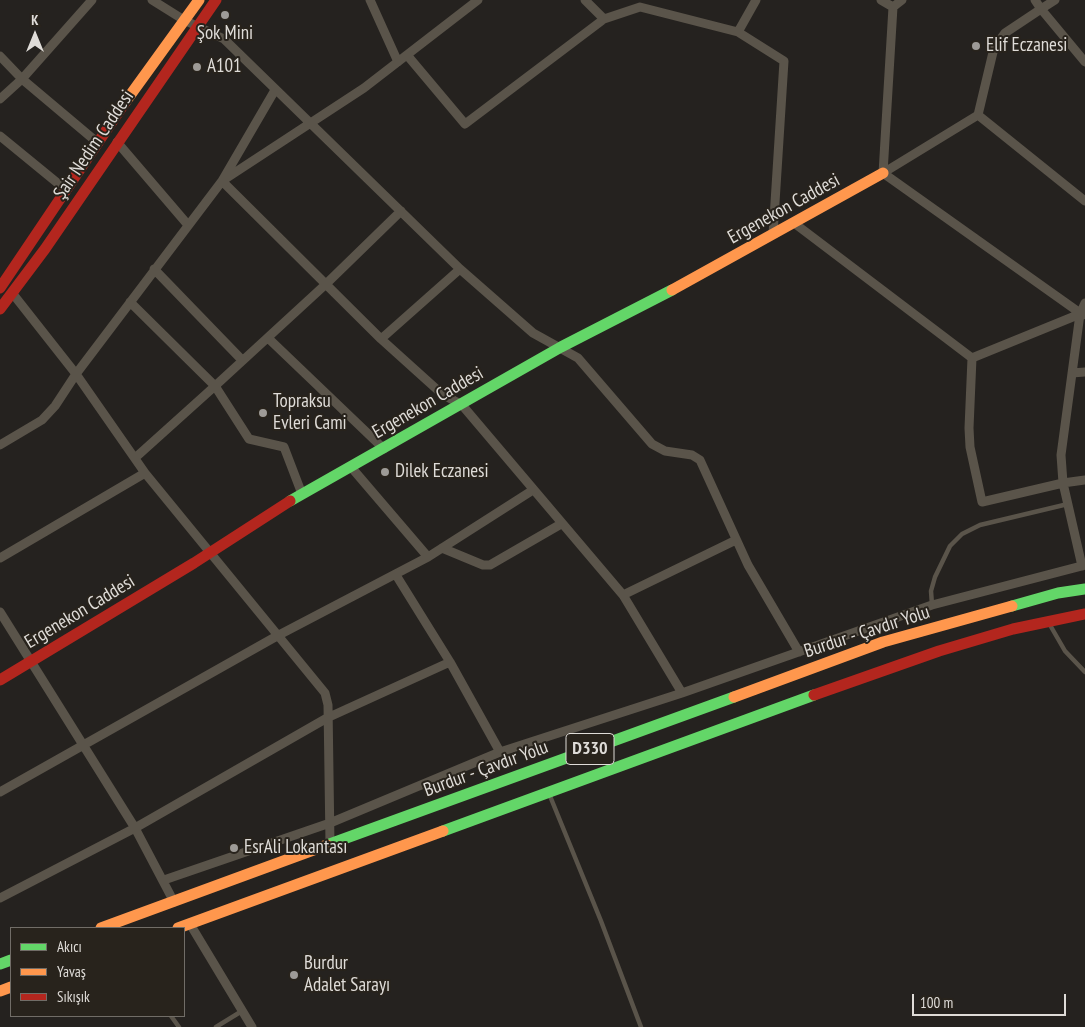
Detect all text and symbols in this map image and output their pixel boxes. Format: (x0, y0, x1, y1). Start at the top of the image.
marker: Şok Mini (219, 9, 231, 21)
north arrow (10, 10, 60, 60)
text: K (31, 11, 39, 29)
place label: Şok Mini (197, 23, 253, 45)
place label: Elif Eczanesi (986, 35, 1067, 57)
marker: Elif Eczanesi (970, 40, 982, 52)
place label: A101 (207, 56, 242, 78)
marker: A101 (191, 61, 203, 73)
street label: Şair Nedim Caddesi (49, 86, 139, 204)
street label: Ergenekon Caddesi (724, 169, 844, 249)
street label: Ergenekon Caddesi (368, 362, 488, 444)
place label: Topraksu Evleri Cami (273, 391, 347, 435)
marker: Topraksu Evleri Cami (257, 407, 269, 419)
place label: Dilek Eczanesi (395, 461, 489, 483)
marker: Dilek Eczanesi (379, 466, 391, 478)
street label: Ergenekon Caddesi (21, 570, 139, 654)
street label: Burdur - Çavdır Yolu (801, 601, 933, 663)
road number: D330 (566, 734, 614, 764)
street label: Burdur - Çavdır Yolu (421, 736, 551, 802)
place label: EsrAli Lokantası (244, 837, 347, 859)
marker: EsrAli Lokantası (228, 842, 240, 854)
legend (10, 927, 185, 1017)
text: Akıcı (57, 937, 82, 956)
place label: Burdur Adalet Sarayı (304, 953, 390, 997)
text: Yavaş (57, 962, 86, 981)
marker: Burdur Adalet Sarayı (288, 969, 300, 981)
scale bar (915, 984, 1069, 1016)
text: Sıkışık (57, 987, 90, 1006)
text: 100 m (920, 993, 953, 1012)

